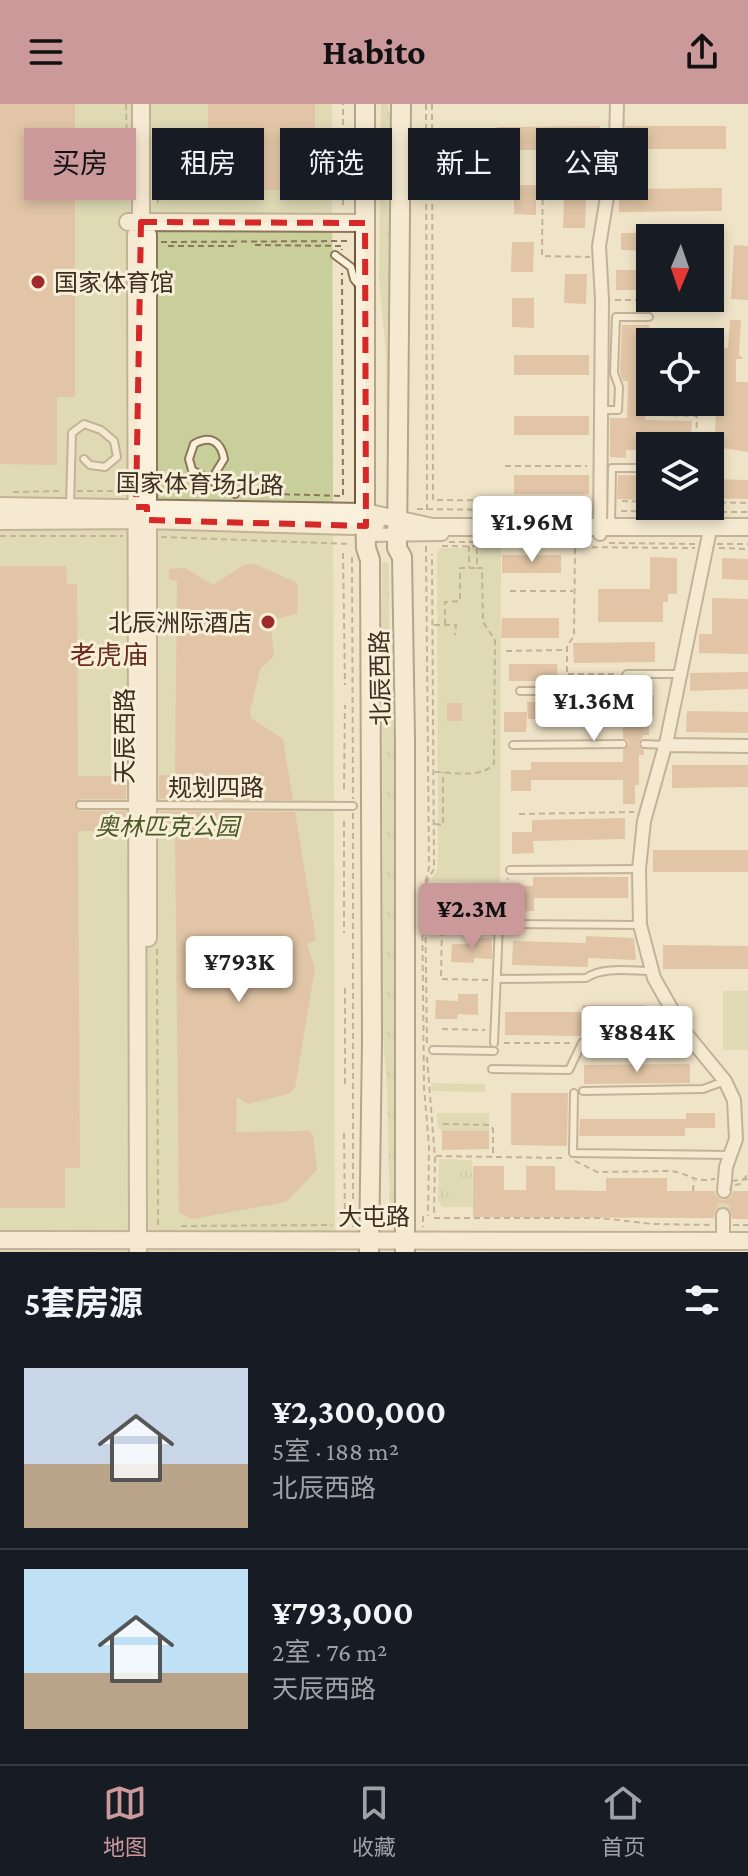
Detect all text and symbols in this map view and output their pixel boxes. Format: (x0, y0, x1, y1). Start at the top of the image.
icon: menu (24, 30, 68, 74)
icon: share (680, 30, 724, 74)
text: Habito (322, 32, 426, 72)
chip: 买房 (24, 128, 136, 200)
chip: 租房 (152, 128, 264, 200)
chip: 筛选 (280, 128, 392, 200)
chip: 新上 (408, 128, 520, 200)
chip: 公寓 (536, 128, 648, 200)
north arrow (636, 224, 724, 312)
map controls (636, 224, 724, 520)
place label: 国家体育馆 (54, 269, 174, 296)
marker: 国家体育馆 (29, 273, 47, 291)
button: locate (636, 328, 724, 416)
button: layers (636, 432, 724, 520)
street label: 国家体育场北路 (116, 469, 284, 499)
pin: ¥1.96M (467, 496, 597, 564)
text: ¥1.96M (491, 507, 573, 536)
place label: 北辰洲际酒店 (108, 609, 252, 636)
marker: 北辰洲际酒店 (259, 613, 277, 631)
street label: 北辰西路 (366, 630, 394, 726)
district label: 老虎庙 (70, 641, 148, 670)
pin: ¥1.36M (529, 675, 659, 743)
text: ¥1.36M (553, 686, 635, 715)
street label: 天辰西路 (111, 688, 138, 784)
street label: 规划四路 (168, 774, 264, 801)
park label: 奥林匹克公园 (95, 813, 242, 840)
pin: ¥2.3M (416, 883, 528, 951)
text: ¥2.3M (437, 894, 507, 923)
pin: ¥793K (183, 936, 295, 1004)
text: ¥793K (204, 947, 274, 976)
pin: ¥884K (581, 1006, 693, 1074)
text: ¥884K (600, 1017, 674, 1046)
street label: 大屯路 (338, 1203, 410, 1230)
icon: filters (680, 1278, 724, 1322)
text: 5套房源 (24, 1285, 143, 1322)
text: ¥2,300,000 (272, 1393, 446, 1430)
icon: home (88, 1400, 184, 1496)
text: 5室 · 188 m² (272, 1437, 399, 1466)
text: 北辰西路 (272, 1474, 376, 1503)
text: ¥793,000 (272, 1594, 414, 1631)
icon: home (88, 1601, 184, 1697)
text: 2室 · 76 m² (272, 1638, 387, 1667)
text: 天辰西路 (272, 1675, 376, 1704)
tab: 地图 (103, 1781, 147, 1861)
tab: 收藏 (352, 1781, 396, 1861)
tab: 首页 (601, 1781, 645, 1861)

